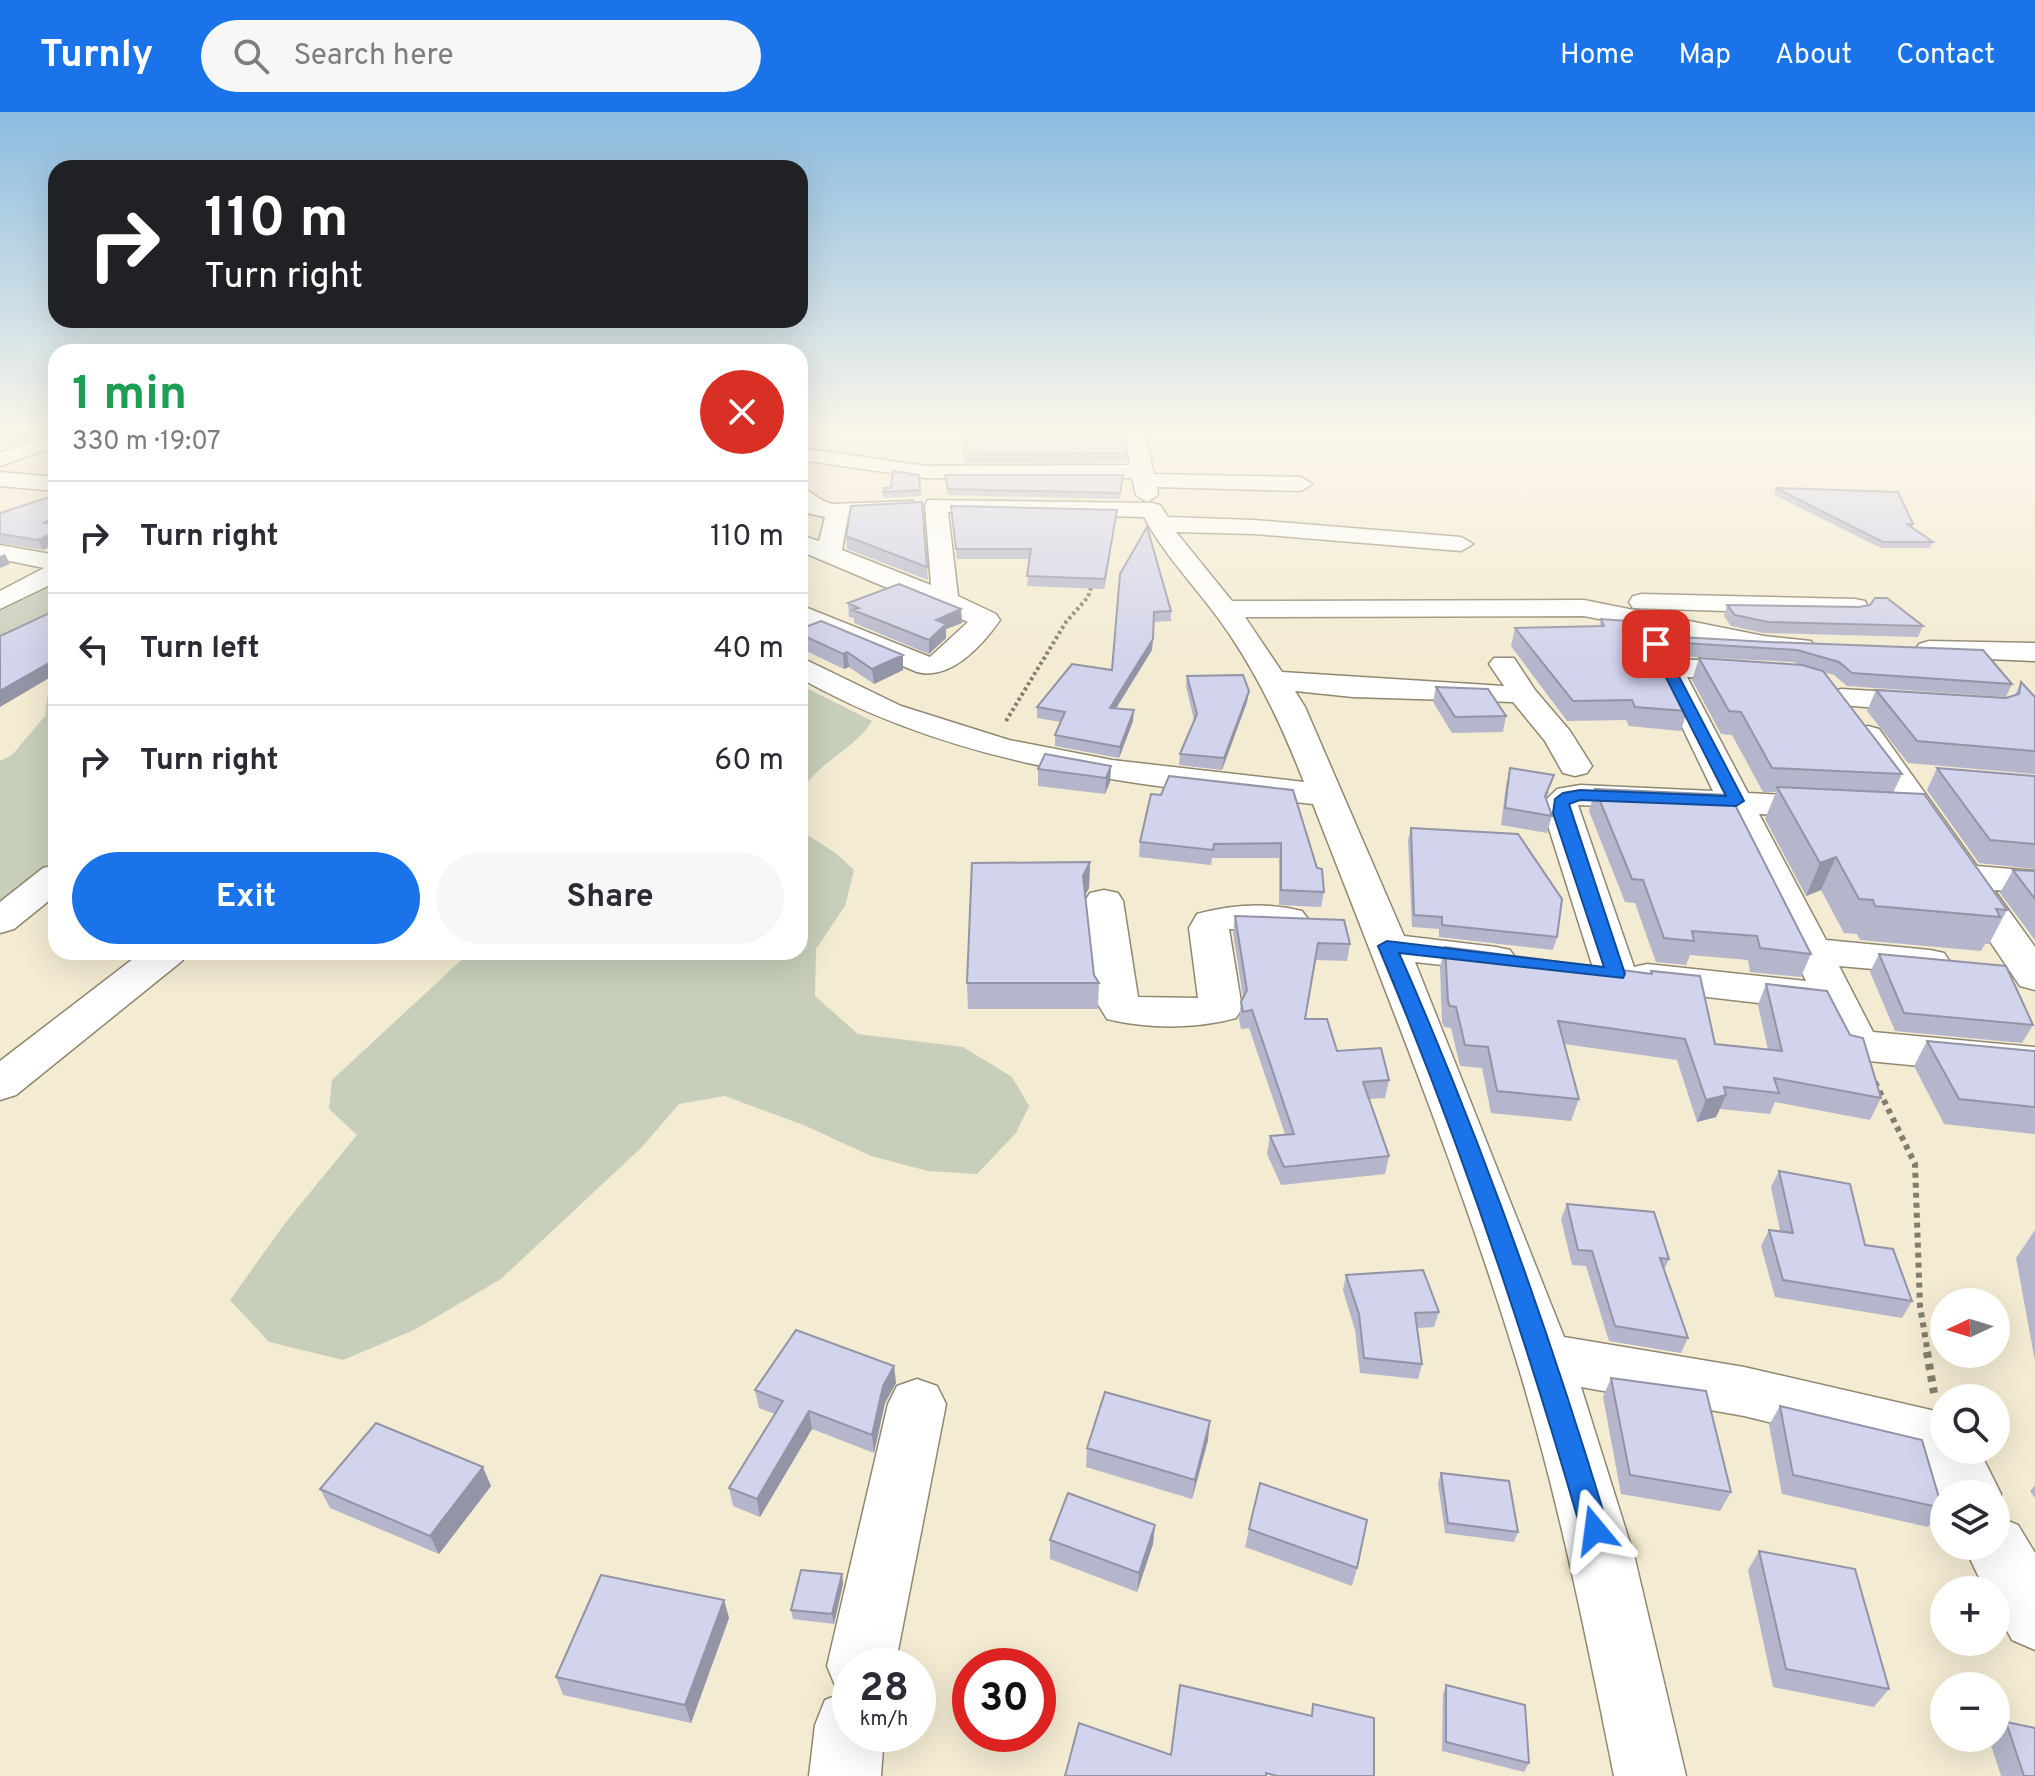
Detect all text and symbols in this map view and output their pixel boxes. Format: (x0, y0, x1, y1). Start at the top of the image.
search box (201, 20, 761, 92)
text: Turnly (40, 32, 153, 81)
icon: search (229, 34, 273, 78)
text: Search here (293, 38, 454, 75)
text: Home (1560, 38, 1634, 74)
text: Map (1678, 38, 1731, 74)
text: About (1775, 38, 1852, 74)
text: Contact (1896, 38, 1995, 74)
text: 110 m (204, 186, 349, 256)
icon: right (72, 192, 176, 296)
text: Turn right (204, 255, 363, 301)
text: 1 min (72, 366, 187, 426)
button: close (700, 370, 784, 454)
text: 330 m · 19:07 (72, 426, 221, 459)
icon: right (72, 515, 116, 559)
text: Turn right (140, 519, 278, 556)
text: 110 m (710, 519, 784, 556)
pin (1622, 610, 1690, 678)
icon: arrive (1634, 622, 1678, 666)
icon: left (72, 627, 116, 671)
text: Turn left (140, 631, 260, 668)
text: 40 m (714, 631, 784, 668)
icon: right (72, 739, 116, 783)
text: Turn right (140, 743, 278, 780)
text: 60 m (714, 743, 784, 780)
button: Exit (72, 852, 420, 944)
button: Share (436, 852, 784, 944)
north arrow (1930, 1288, 2010, 1368)
map controls (1930, 1288, 2010, 1752)
button: search (1930, 1384, 2010, 1464)
button: layers (1930, 1480, 2010, 1560)
position arrow (1553, 1488, 1637, 1572)
button: + (1930, 1576, 2010, 1656)
speed limit sign: 30 (952, 1648, 1056, 1752)
text: 28 (859, 1665, 909, 1715)
button: − (1930, 1672, 2010, 1752)
text: km/h (860, 1707, 908, 1733)

